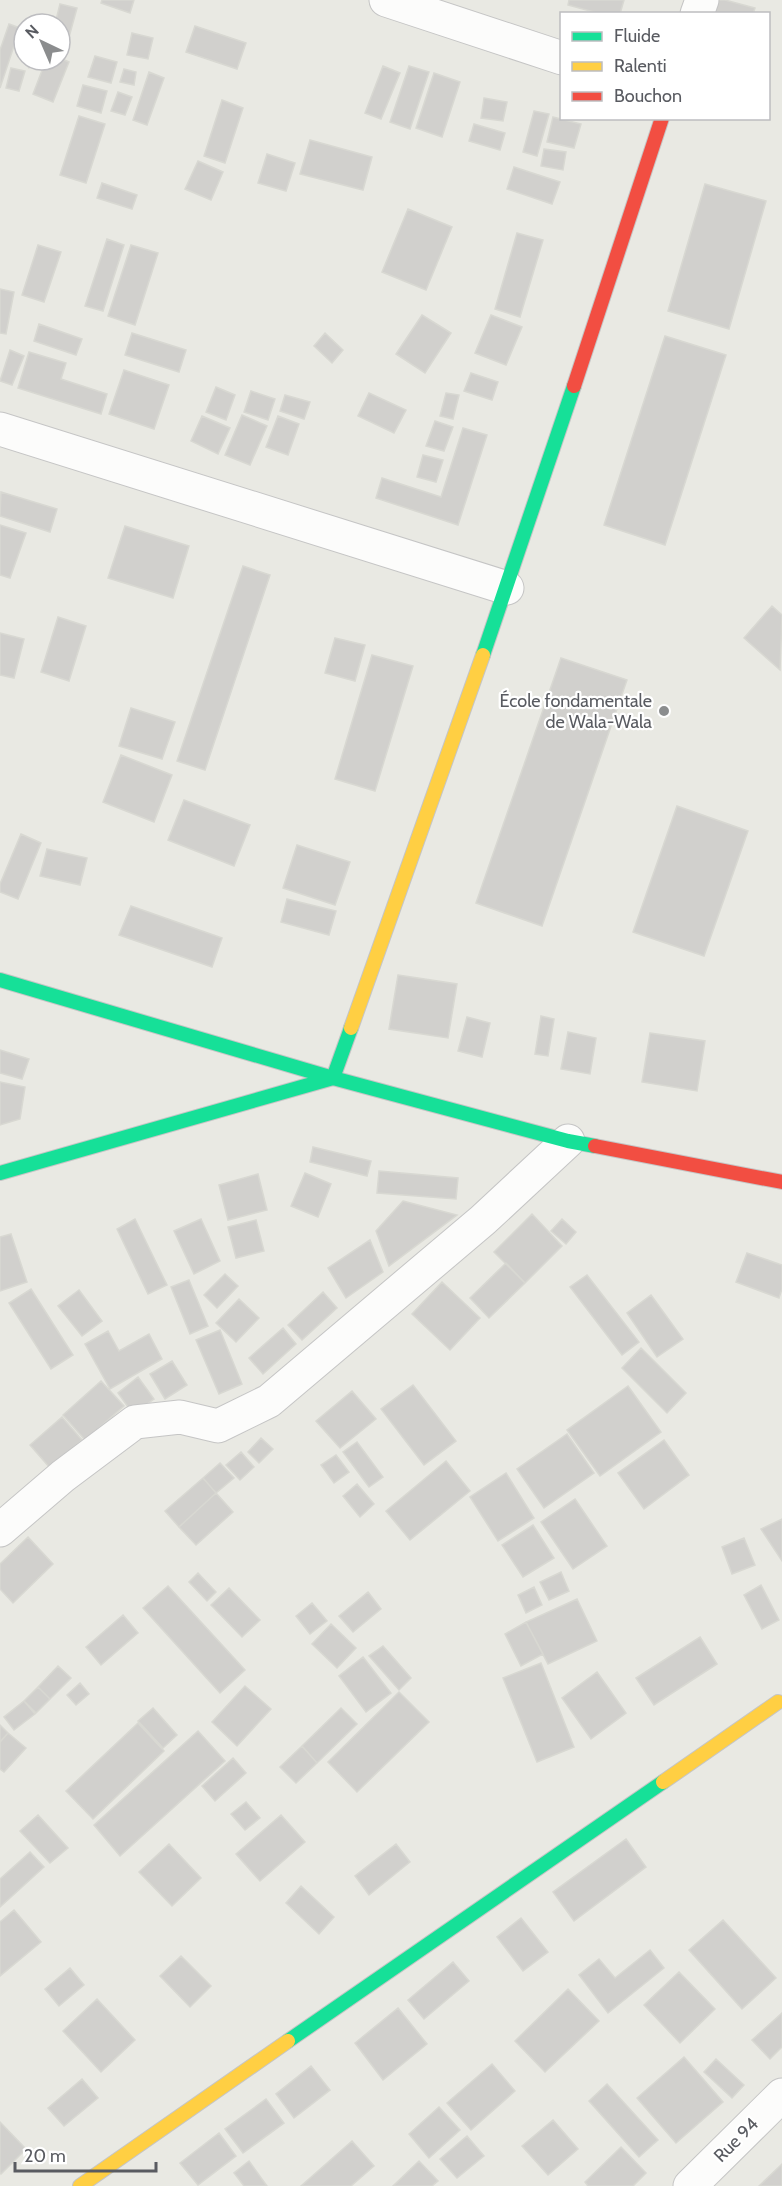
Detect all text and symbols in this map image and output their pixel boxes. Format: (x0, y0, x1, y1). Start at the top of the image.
north arrow (12, 12, 72, 72)
legend (560, 12, 770, 120)
text: N (21, 21, 43, 42)
text: Fluide (614, 25, 660, 47)
text: Ralenti (614, 55, 667, 77)
text: Bouchon (614, 85, 682, 107)
place label: École fondamentale de Wala-Wala (500, 690, 652, 733)
marker: École fondamentale de Wala-Wala (657, 704, 671, 718)
street label: Rue 94 (709, 2113, 763, 2167)
scale bar (15, 2135, 156, 2173)
text: 20 m (24, 2145, 66, 2167)

